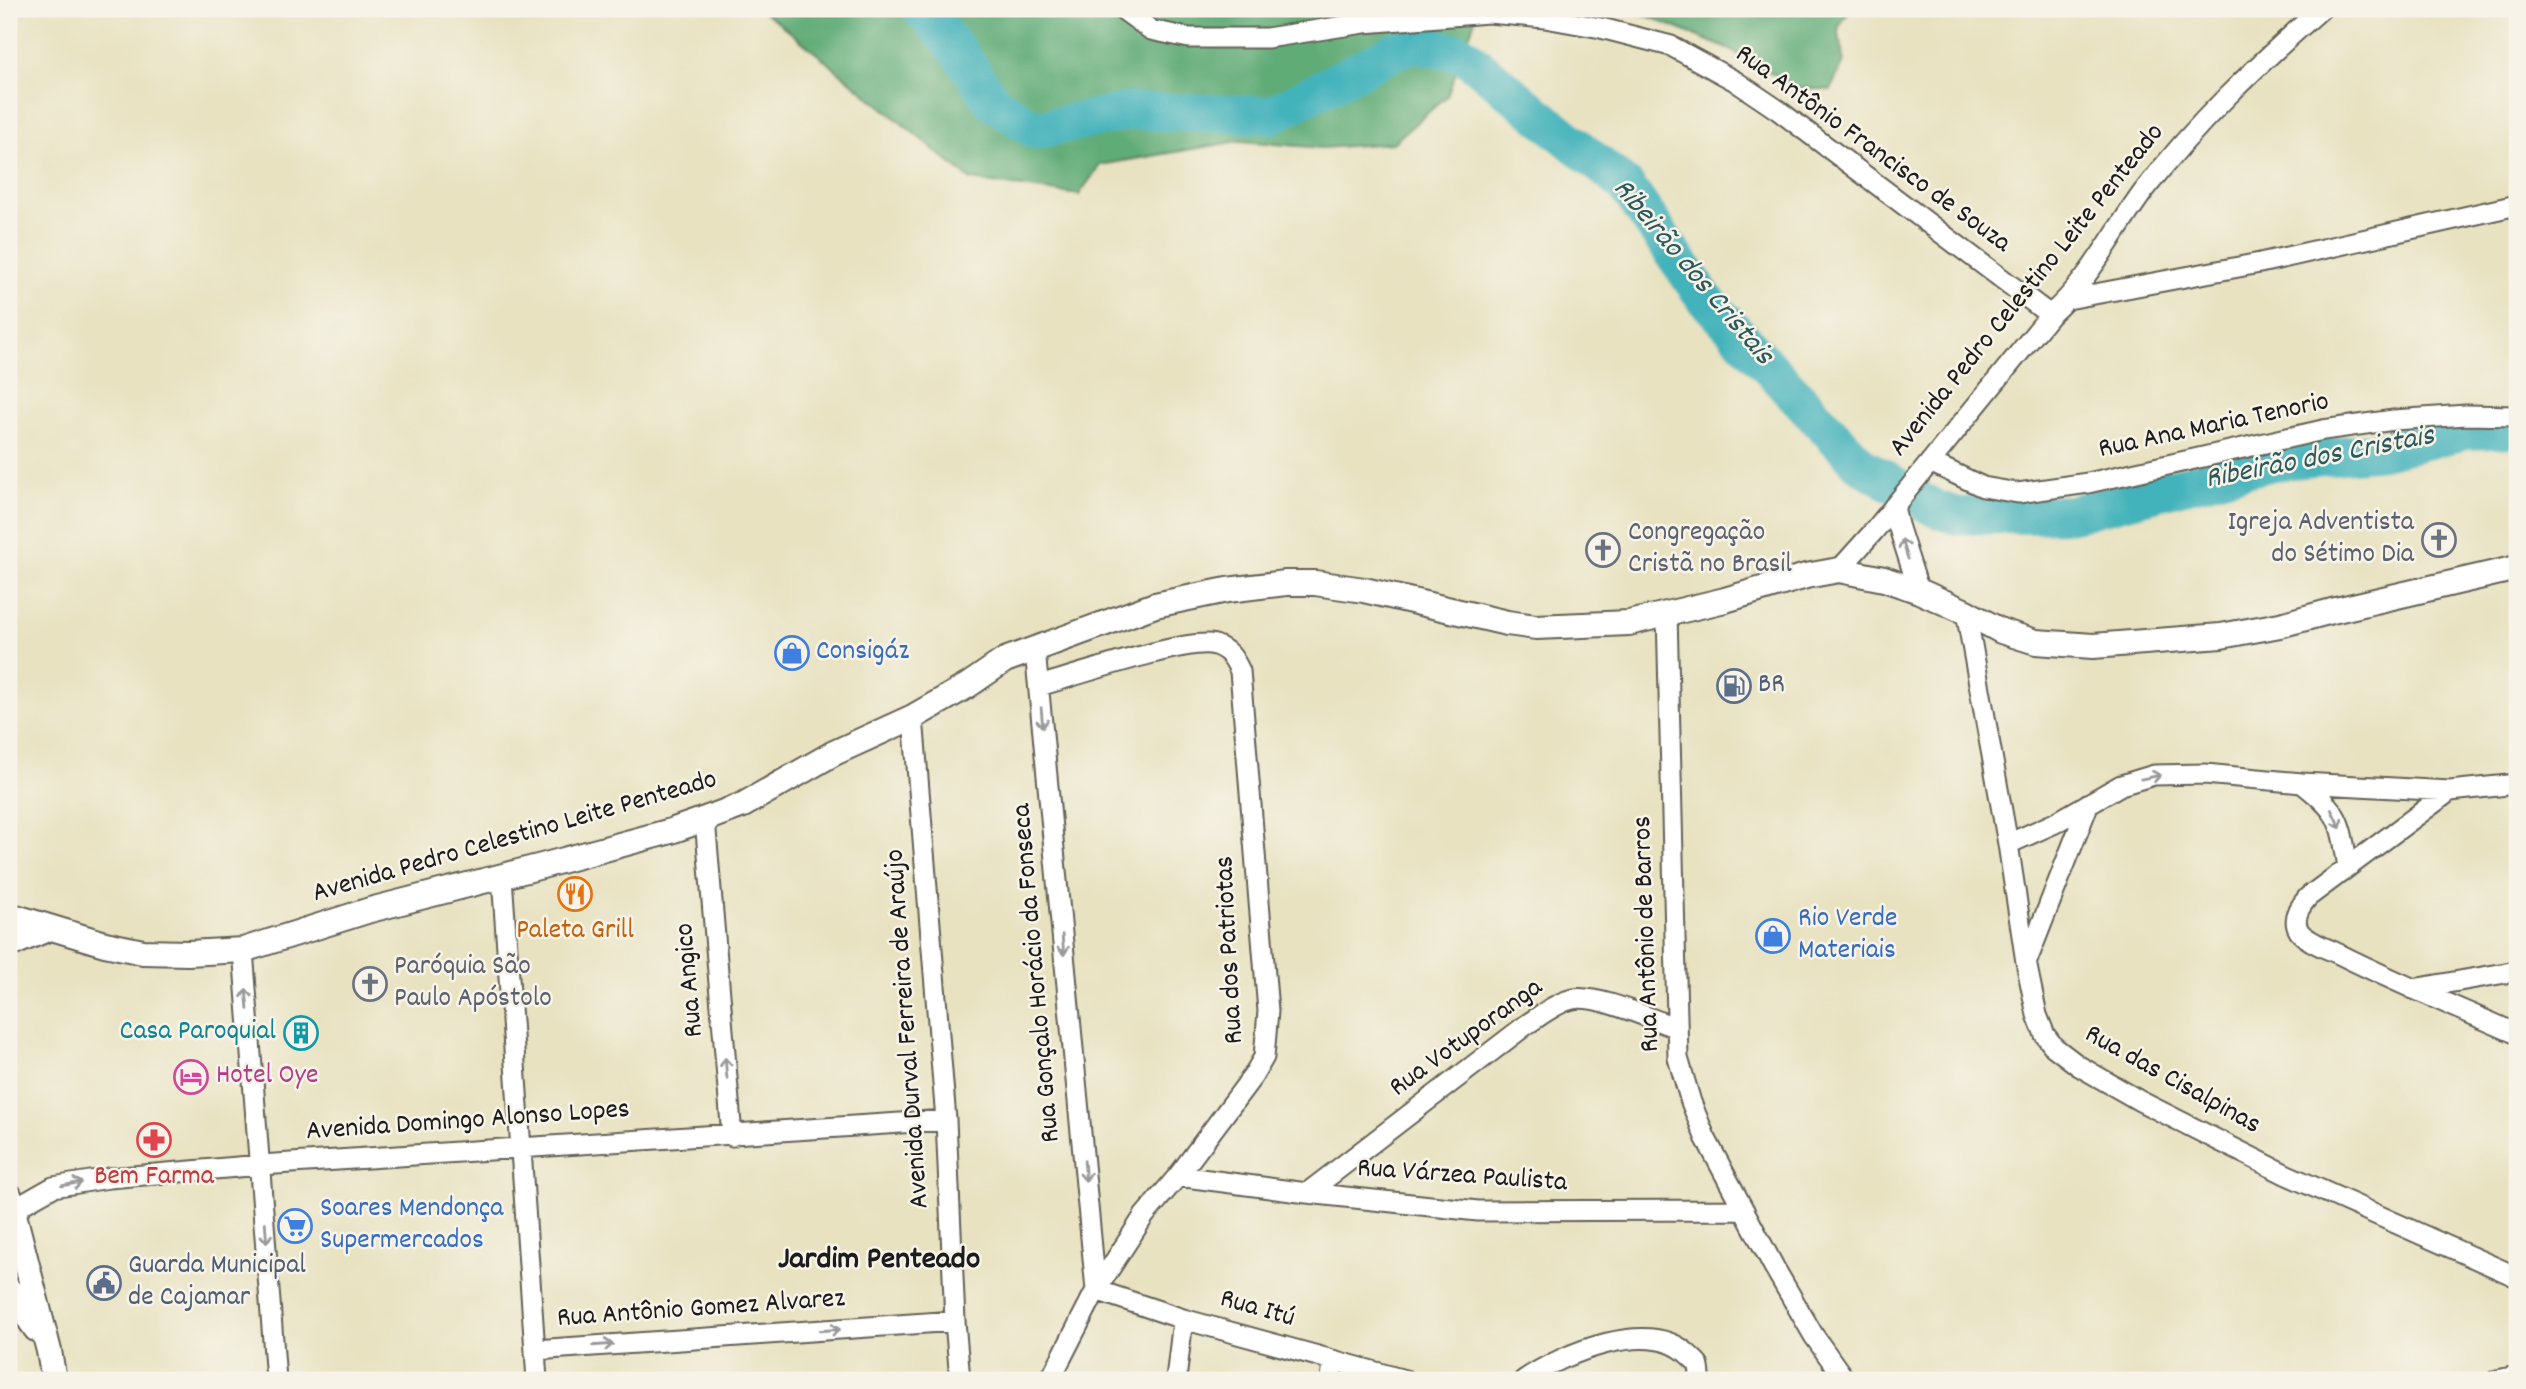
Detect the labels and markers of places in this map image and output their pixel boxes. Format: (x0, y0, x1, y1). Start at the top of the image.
place label: Igreja Adventista do Sétimo Dia (2227, 504, 2415, 576)
place label: Congregação Cristã no Brasil (1628, 514, 1792, 586)
church icon: Igreja Adventista do Sétimo Dia (2420, 521, 2458, 559)
church icon: Congregação Cristã no Brasil (1584, 531, 1622, 569)
place label: Consigáz (816, 633, 909, 673)
shop icon: Consigáz (773, 634, 811, 672)
place label: BR (1758, 666, 1785, 706)
fuel station icon: BR (1715, 667, 1753, 705)
restaurant icon: Paleta Grill (556, 875, 594, 913)
place label: Rio Verde Materiais (1798, 900, 1897, 972)
place label: Paleta Grill (516, 912, 634, 952)
shop icon: Rio Verde Materiais (1754, 917, 1792, 955)
place label: Paróquia São Paulo Apóstolo (394, 948, 552, 1020)
church icon: Paróquia São Paulo Apóstolo (351, 965, 389, 1003)
place label: Casa Paroquial (120, 1013, 276, 1053)
building icon: Casa Paroquial (282, 1014, 320, 1052)
place label: Hotel Oye (216, 1057, 318, 1097)
hotel icon: Hotel Oye (172, 1058, 210, 1096)
pharmacy icon: Bem Farma (135, 1121, 173, 1159)
place label: Bem Farma (94, 1158, 215, 1198)
place label: Soares Mendonça Supermercados (320, 1190, 504, 1262)
supermarket icon: Soares Mendonça Supermercados (276, 1207, 314, 1245)
place label: Guarda Municipal de Cajamar (128, 1247, 306, 1319)
public building icon: Guarda Municipal de Cajamar (85, 1264, 123, 1302)

